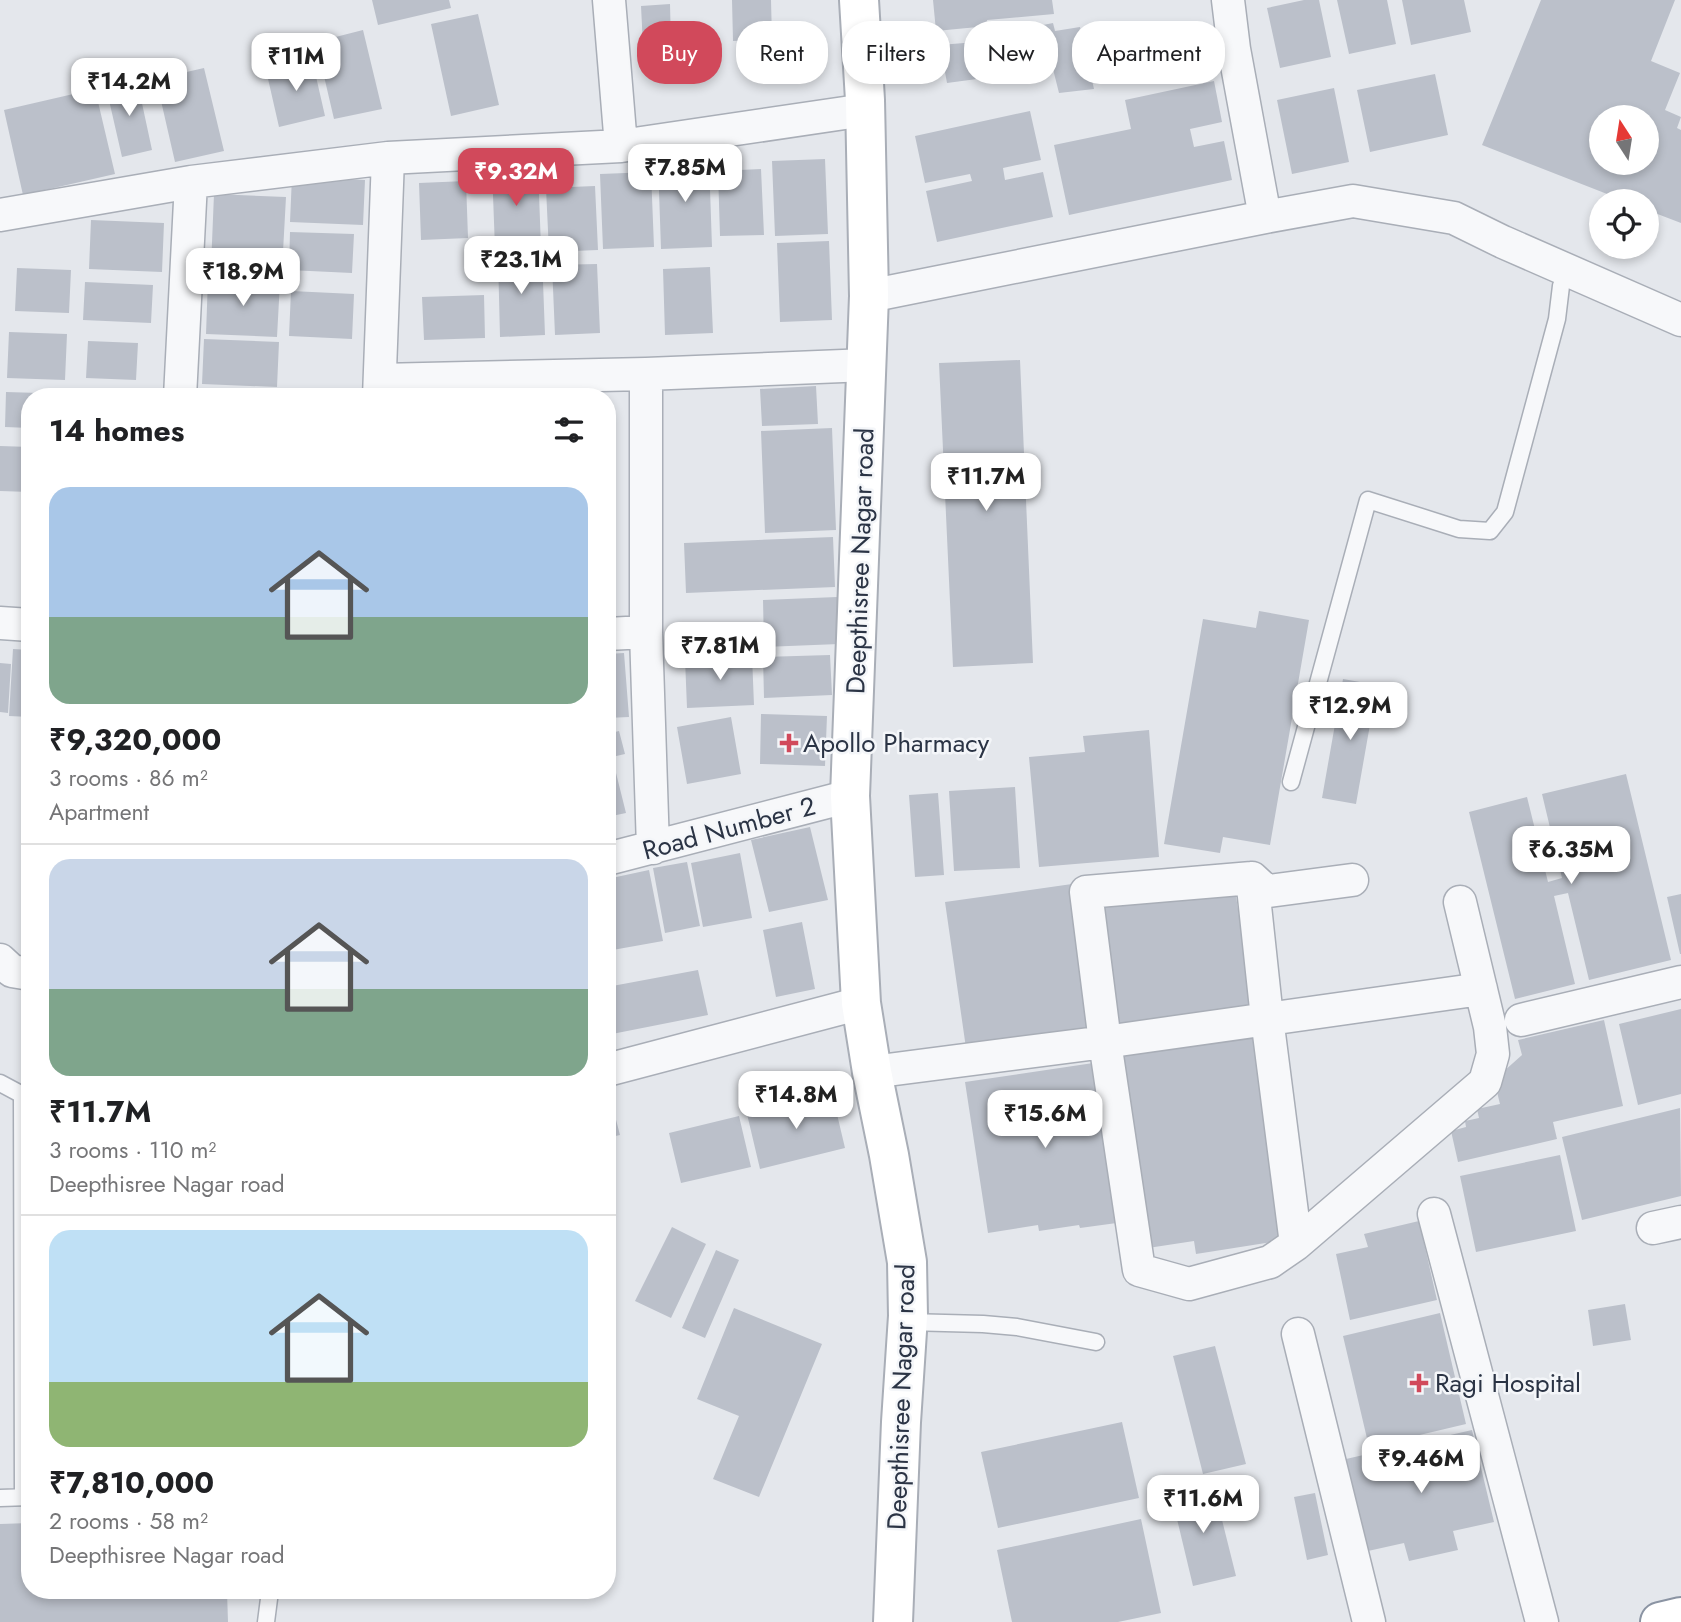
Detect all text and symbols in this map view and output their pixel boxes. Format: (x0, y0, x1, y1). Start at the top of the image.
chip: Buy (637, 21, 722, 84)
chip: Rent (736, 21, 828, 84)
chip: Filters (842, 21, 950, 84)
chip: New (964, 21, 1058, 84)
chip: Apartment (1072, 21, 1225, 84)
pin: ₹11M (255, 34, 337, 93)
text: ₹11M (267, 39, 325, 73)
pin: ₹14.2M (72, 58, 186, 118)
text: ₹14.2M (87, 64, 171, 98)
north arrow (1589, 105, 1659, 175)
map controls (1589, 105, 1659, 259)
pin: ₹7.85M (628, 144, 742, 204)
pin: ₹9.32M (459, 148, 573, 208)
text: ₹7.85M (644, 150, 726, 184)
text: ₹9.32M (474, 154, 558, 188)
button: locate (1589, 189, 1659, 259)
pin: ₹23.1M (464, 236, 578, 296)
text: ₹23.1M (480, 242, 562, 276)
pin: ₹18.9M (186, 248, 300, 308)
text: ₹18.9M (202, 254, 284, 288)
text: 14 homes (49, 409, 184, 452)
icon: filters (550, 411, 588, 449)
street label: Deepthisree Nagar road (836, 427, 884, 695)
pin: ₹11.7M (929, 454, 1043, 513)
text: ₹11.7M (947, 459, 1025, 493)
icon: home (256, 532, 382, 658)
pin: ₹7.81M (663, 622, 777, 682)
text: ₹7.81M (681, 628, 759, 662)
pin: ₹12.9M (1293, 682, 1407, 742)
text: ₹12.9M (1308, 688, 1392, 722)
text: ₹9,320,000 (49, 718, 221, 761)
place label: Apollo Pharmacy (803, 724, 990, 762)
marker: Apollo Pharmacy (781, 735, 797, 751)
text: 3 rooms · 86 m² (49, 761, 208, 795)
street label: Road Number 2 (638, 787, 820, 869)
text: Apartment (49, 795, 149, 829)
pin: ₹6.35M (1514, 826, 1628, 886)
text: ₹6.35M (1528, 832, 1614, 866)
icon: home (256, 904, 382, 1030)
pin: ₹14.8M (739, 1072, 853, 1131)
text: ₹14.8M (754, 1077, 838, 1111)
text: ₹11.7M (49, 1090, 151, 1133)
pin: ₹15.6M (988, 1090, 1102, 1150)
text: ₹15.6M (1004, 1096, 1086, 1130)
text: 3 rooms · 110 m² (49, 1133, 216, 1167)
text: Deepthisree Nagar road (49, 1167, 285, 1201)
street label: Deepthisree Nagar road (877, 1263, 925, 1531)
icon: home (256, 1275, 382, 1401)
place label: Ragi Hospital (1435, 1364, 1581, 1402)
marker: Ragi Hospital (1409, 1373, 1429, 1393)
pin: ₹9.46M (1364, 1436, 1478, 1495)
text: ₹9.46M (1378, 1441, 1464, 1475)
text: ₹7,810,000 (49, 1461, 214, 1504)
pin: ₹11.6M (1146, 1476, 1260, 1535)
text: ₹11.6M (1163, 1481, 1243, 1515)
text: 2 rooms · 58 m² (49, 1504, 208, 1538)
text: Deepthisree Nagar road (49, 1538, 285, 1572)

